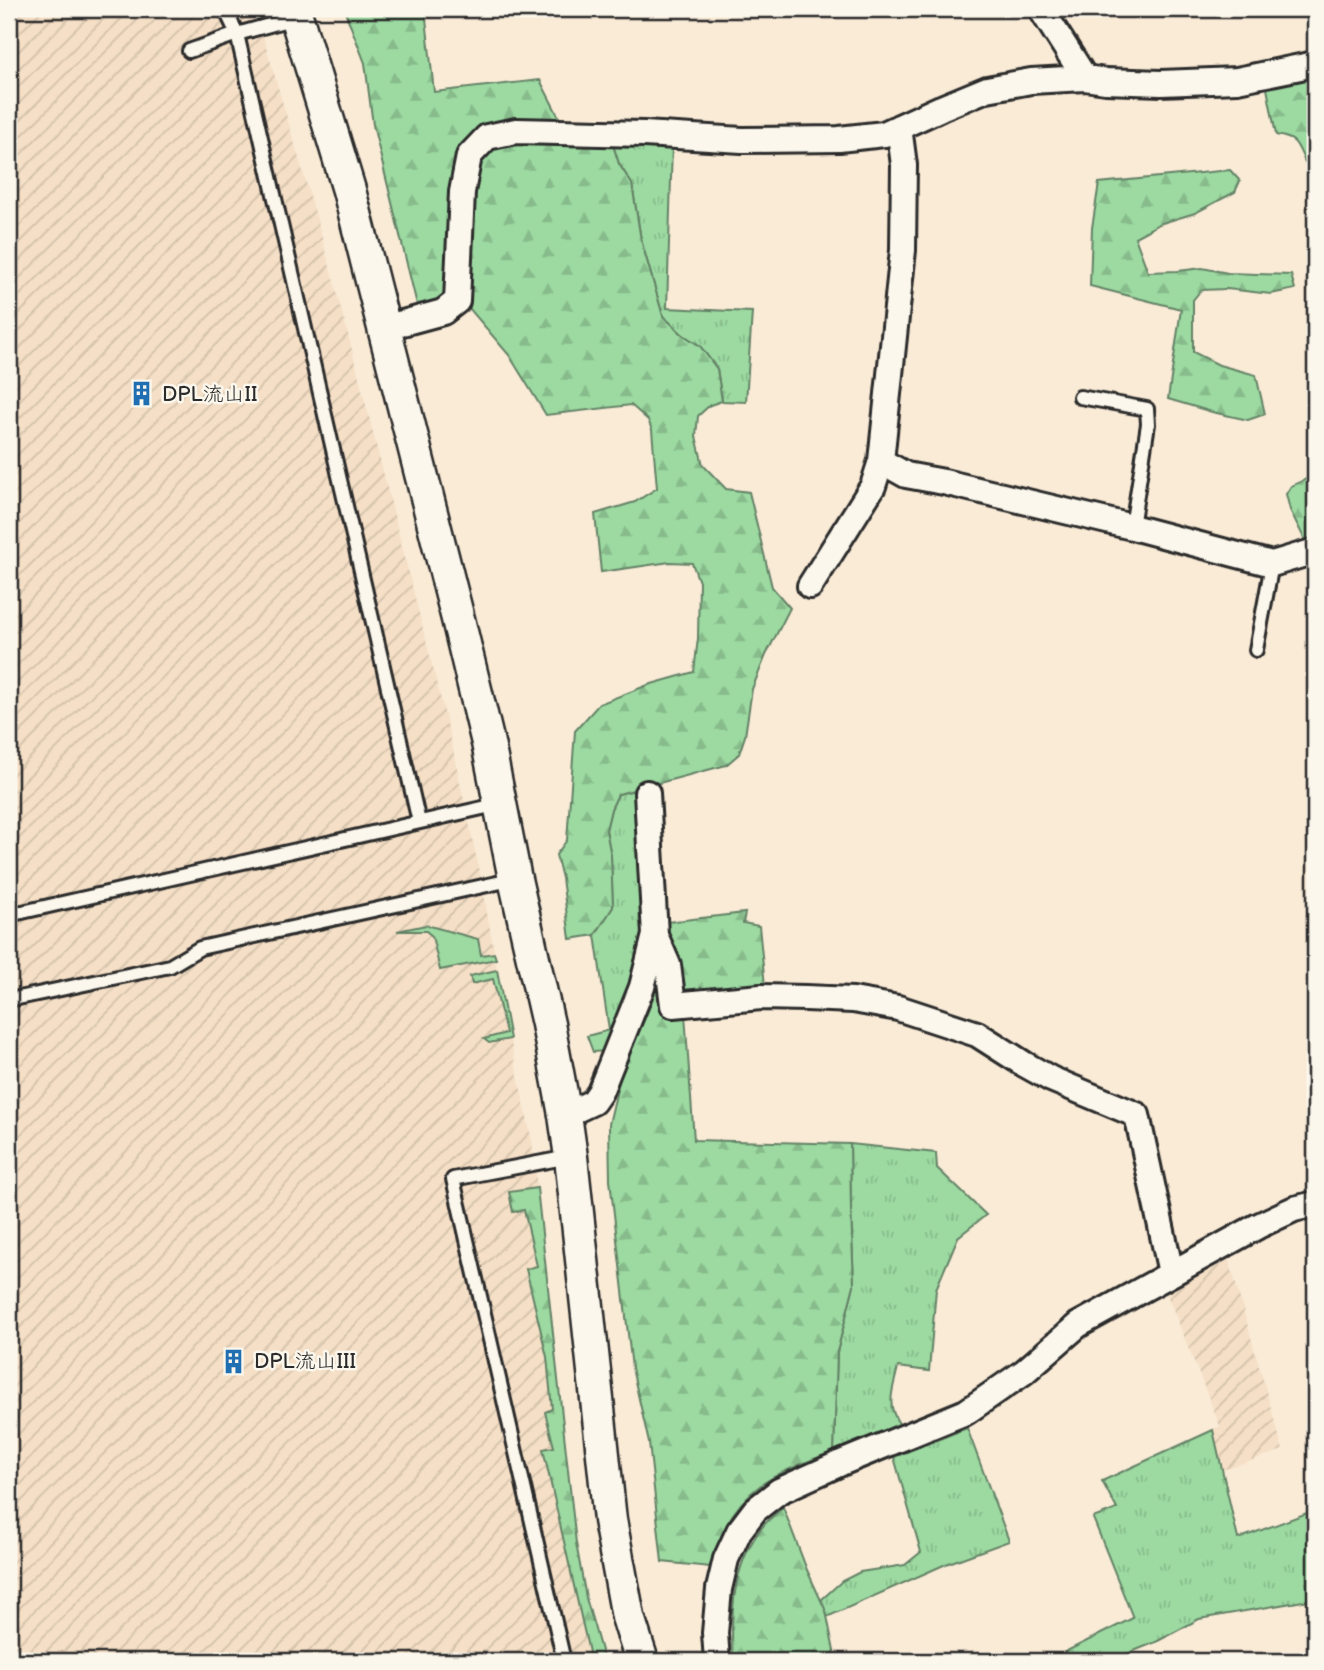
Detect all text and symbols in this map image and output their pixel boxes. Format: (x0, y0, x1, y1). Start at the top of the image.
building icon: DPL流山II (128, 380, 156, 408)
place label: DPL流山II (162, 382, 258, 407)
building icon: DPL流山III (220, 1347, 248, 1375)
place label: DPL流山III (254, 1349, 356, 1374)

